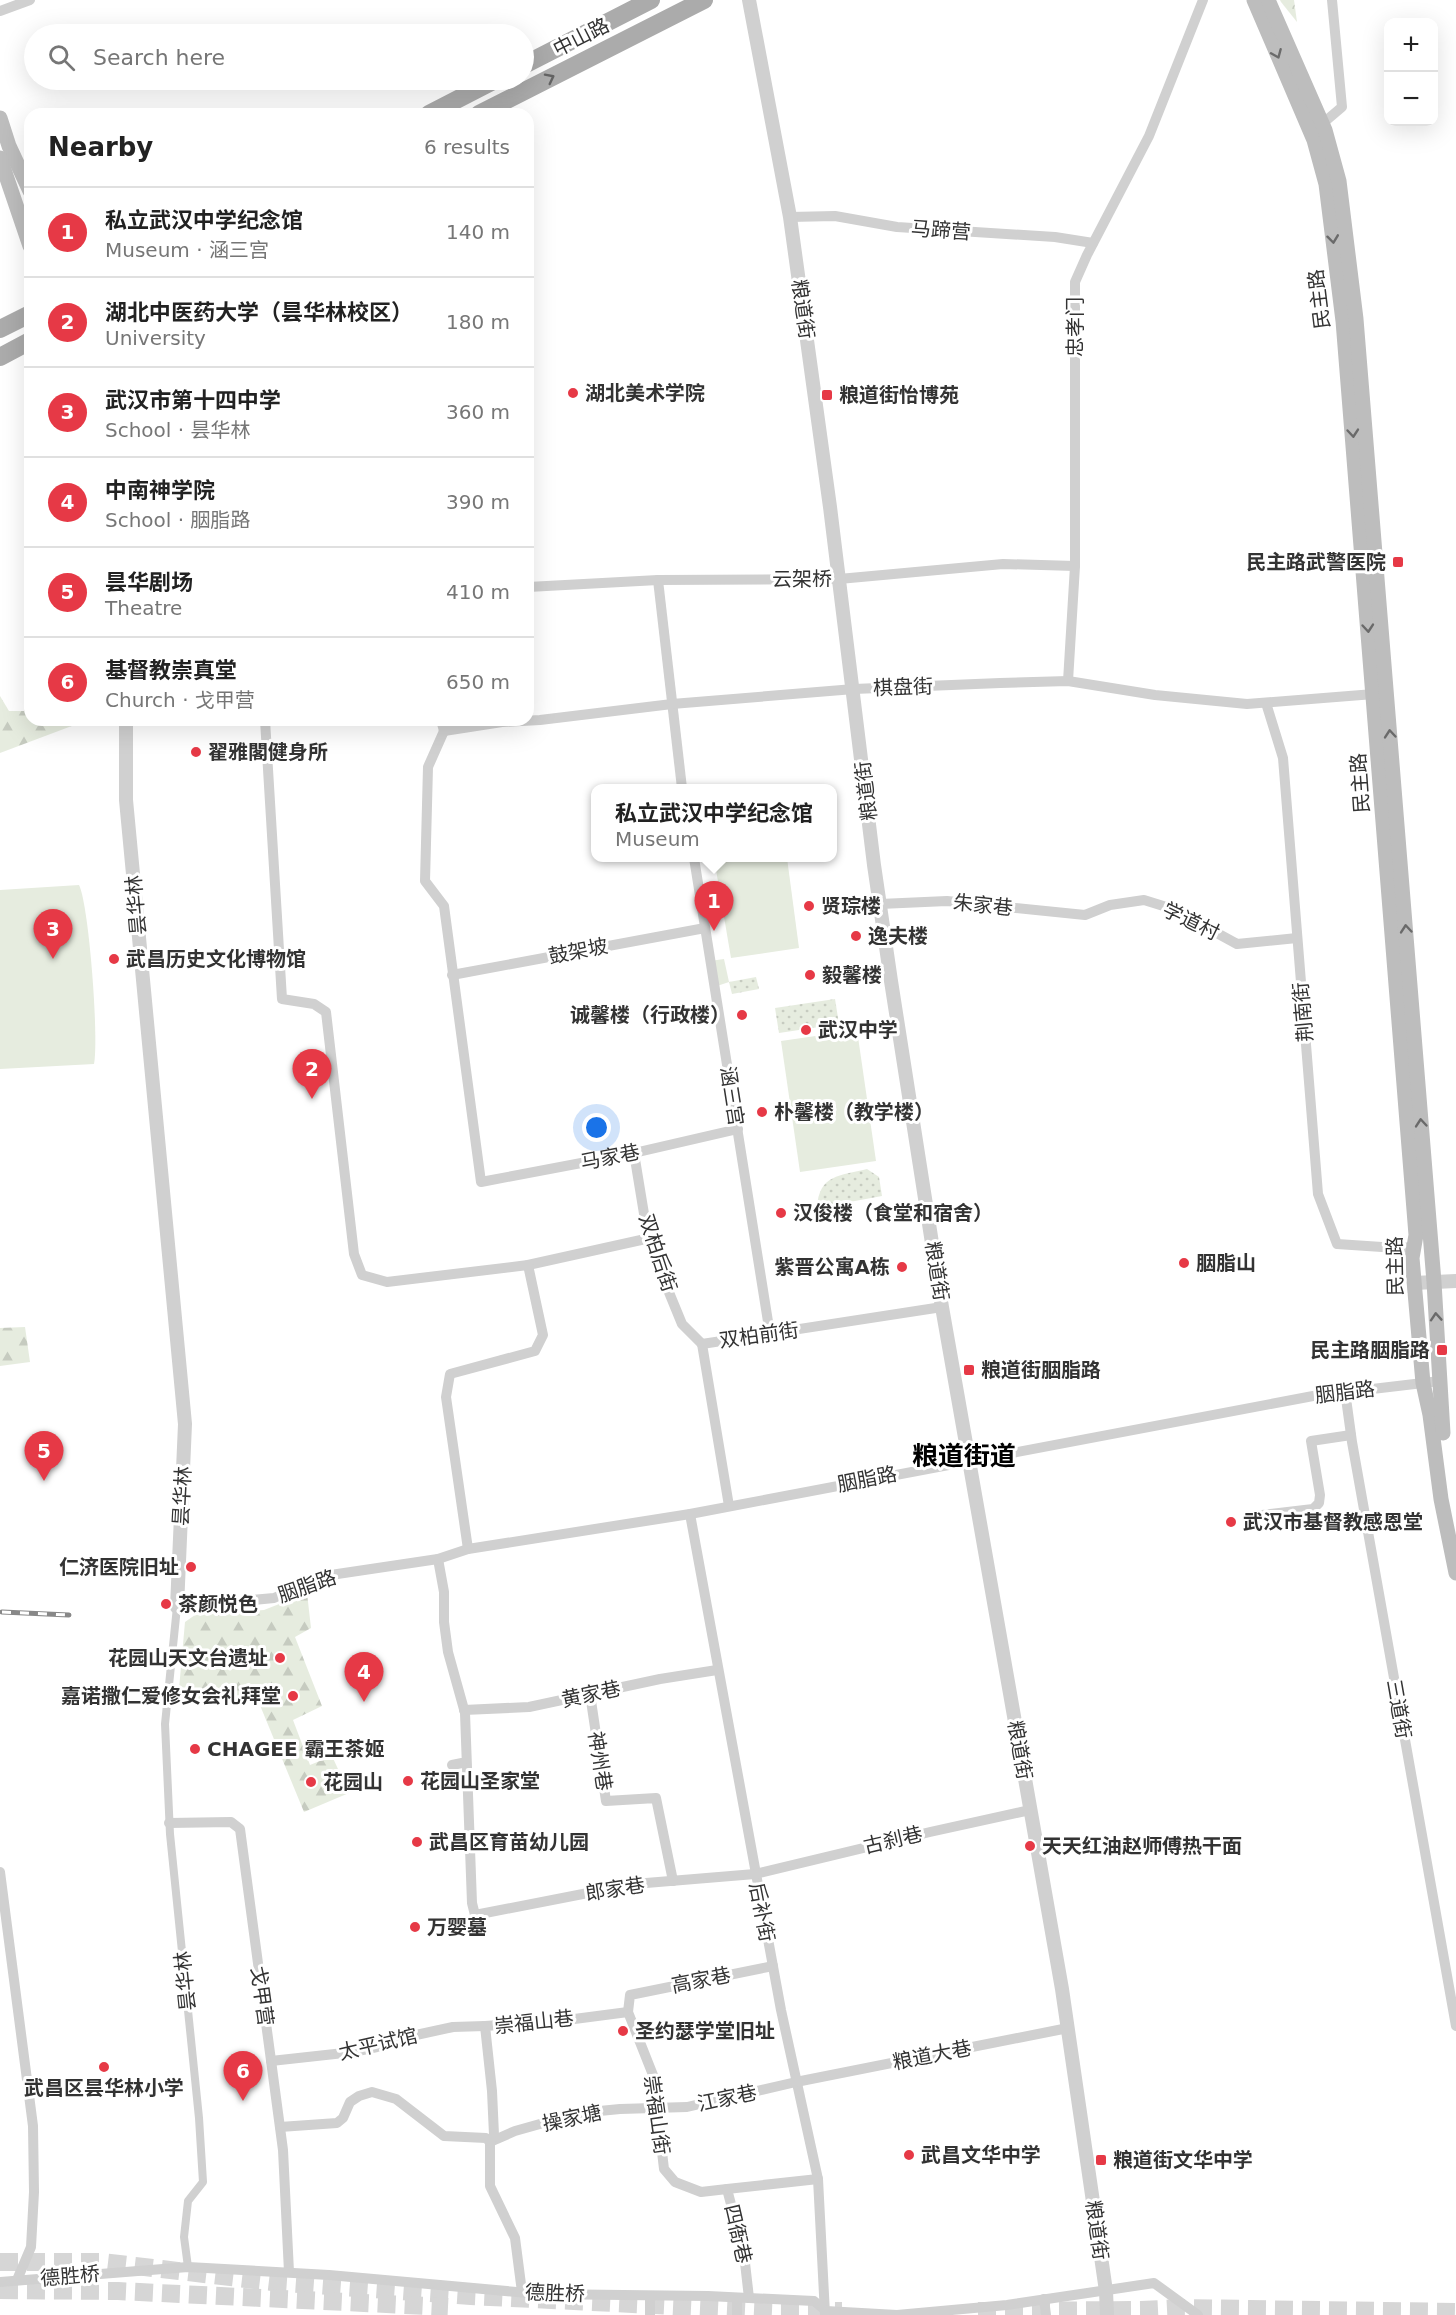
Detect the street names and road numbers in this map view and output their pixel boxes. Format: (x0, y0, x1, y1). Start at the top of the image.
street label: 中山路 (549, 13, 613, 61)
street label: 马蹄营 (910, 216, 972, 244)
street label: 民主路 (1303, 268, 1335, 330)
street label: 粮道街 (787, 278, 819, 340)
street label: 忠孝门 (1063, 297, 1087, 357)
street label: 云架桥 (772, 567, 832, 591)
street label: 棋盘街 (873, 674, 933, 700)
street label: 民主路 (1346, 752, 1374, 814)
street label: 粮道街 (850, 760, 882, 822)
street label: 昙华林 (121, 874, 151, 936)
street label: 朱家巷 (952, 890, 1014, 920)
street label: 学道村 (1159, 897, 1223, 945)
street label: 鼓架坡 (546, 933, 610, 969)
street label: 荆南街 (1288, 981, 1318, 1043)
street label: 涵三宫 (715, 1064, 749, 1128)
street label: 马家巷 (578, 1139, 642, 1175)
street label: 双柏后街 (634, 1211, 682, 1295)
street label: 民主路 (1382, 1236, 1408, 1296)
street label: 粮道街 (920, 1239, 954, 1303)
street label: 双柏前街 (718, 1318, 800, 1352)
street label: 胭脂路 (1314, 1376, 1376, 1408)
street label: 胭脂路 (835, 1461, 899, 1497)
street label: 昙华林 (168, 1465, 196, 1527)
street label: 胭脂路 (275, 1565, 339, 1607)
street label: 黄家巷 (559, 1676, 623, 1712)
street label: 三道街 (1382, 1677, 1416, 1741)
street label: 粮道街 (1003, 1718, 1037, 1782)
street label: 神州巷 (583, 1729, 617, 1793)
street label: 古刹巷 (861, 1822, 925, 1858)
street label: 郎家巷 (583, 1872, 647, 1906)
street label: 后补街 (744, 1880, 780, 1944)
street label: 昙华林 (170, 1950, 200, 2012)
street label: 高家巷 (669, 1962, 733, 1998)
street label: 戈甲营 (246, 1965, 278, 2027)
street label: 崇福山巷 (493, 2006, 575, 2038)
street label: 太平试馆 (336, 2023, 420, 2065)
street label: 粮道大巷 (890, 2036, 974, 2074)
street label: 崇福山街 (640, 2074, 674, 2156)
street label: 江家巷 (695, 2080, 759, 2116)
street label: 操家塘 (540, 2100, 604, 2136)
street label: 粮道街 (1081, 2199, 1113, 2261)
street label: 四衙巷 (720, 2202, 756, 2266)
street label: 德胜桥 (39, 2261, 101, 2291)
street label: 德胜桥 (525, 2280, 585, 2306)

